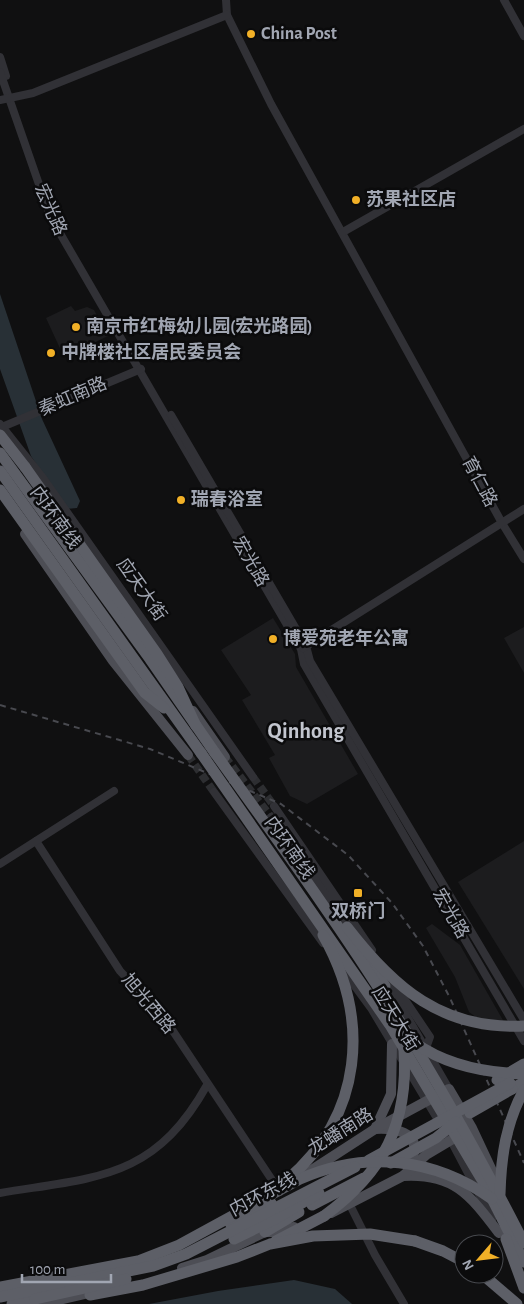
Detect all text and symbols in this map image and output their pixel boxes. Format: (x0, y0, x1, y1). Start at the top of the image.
place label: China Post (261, 25, 337, 43)
marker: China Post (245, 28, 257, 40)
street label: 宏光路 (31, 181, 71, 238)
place label: 苏果社区店 (366, 189, 456, 209)
marker: 苏果社区店 (350, 194, 362, 206)
place label: 南京市红梅幼儿园(宏光路园) (86, 316, 313, 336)
marker: 南京市红梅幼儿园(宏光路园) (70, 321, 82, 333)
place label: 中牌楼社区居民委员会 (61, 342, 241, 362)
marker: 中牌楼社区居民委员会 (45, 347, 57, 359)
street label: 秦虹南路 (36, 373, 110, 419)
street label: 育仁路 (458, 453, 501, 510)
street label: 内环南线 (27, 482, 85, 552)
place label: 瑞春浴室 (191, 489, 263, 509)
marker: 瑞春浴室 (175, 494, 187, 506)
street label: 宏光路 (229, 533, 273, 590)
street label: 应天大街 (113, 554, 171, 625)
place label: 博爱苑老年公寓 (283, 628, 409, 648)
marker: 博爱苑老年公寓 (267, 633, 279, 645)
district label: Qinhong (268, 720, 345, 743)
street label: 内环南线 (261, 812, 319, 883)
street label: 宏光路 (429, 885, 473, 942)
marker: 双桥门 (352, 887, 364, 899)
place label: 双桥门 (331, 901, 385, 921)
street label: 旭光西路 (118, 969, 180, 1037)
street label: 应天大街 (368, 983, 423, 1054)
street label: 龙蟠南路 (305, 1104, 376, 1159)
street label: 内环东线 (226, 1168, 299, 1220)
north arrow (454, 1234, 504, 1284)
scale bar (22, 1252, 111, 1284)
text: N (460, 1257, 477, 1272)
text: 100 m (30, 1262, 65, 1277)

